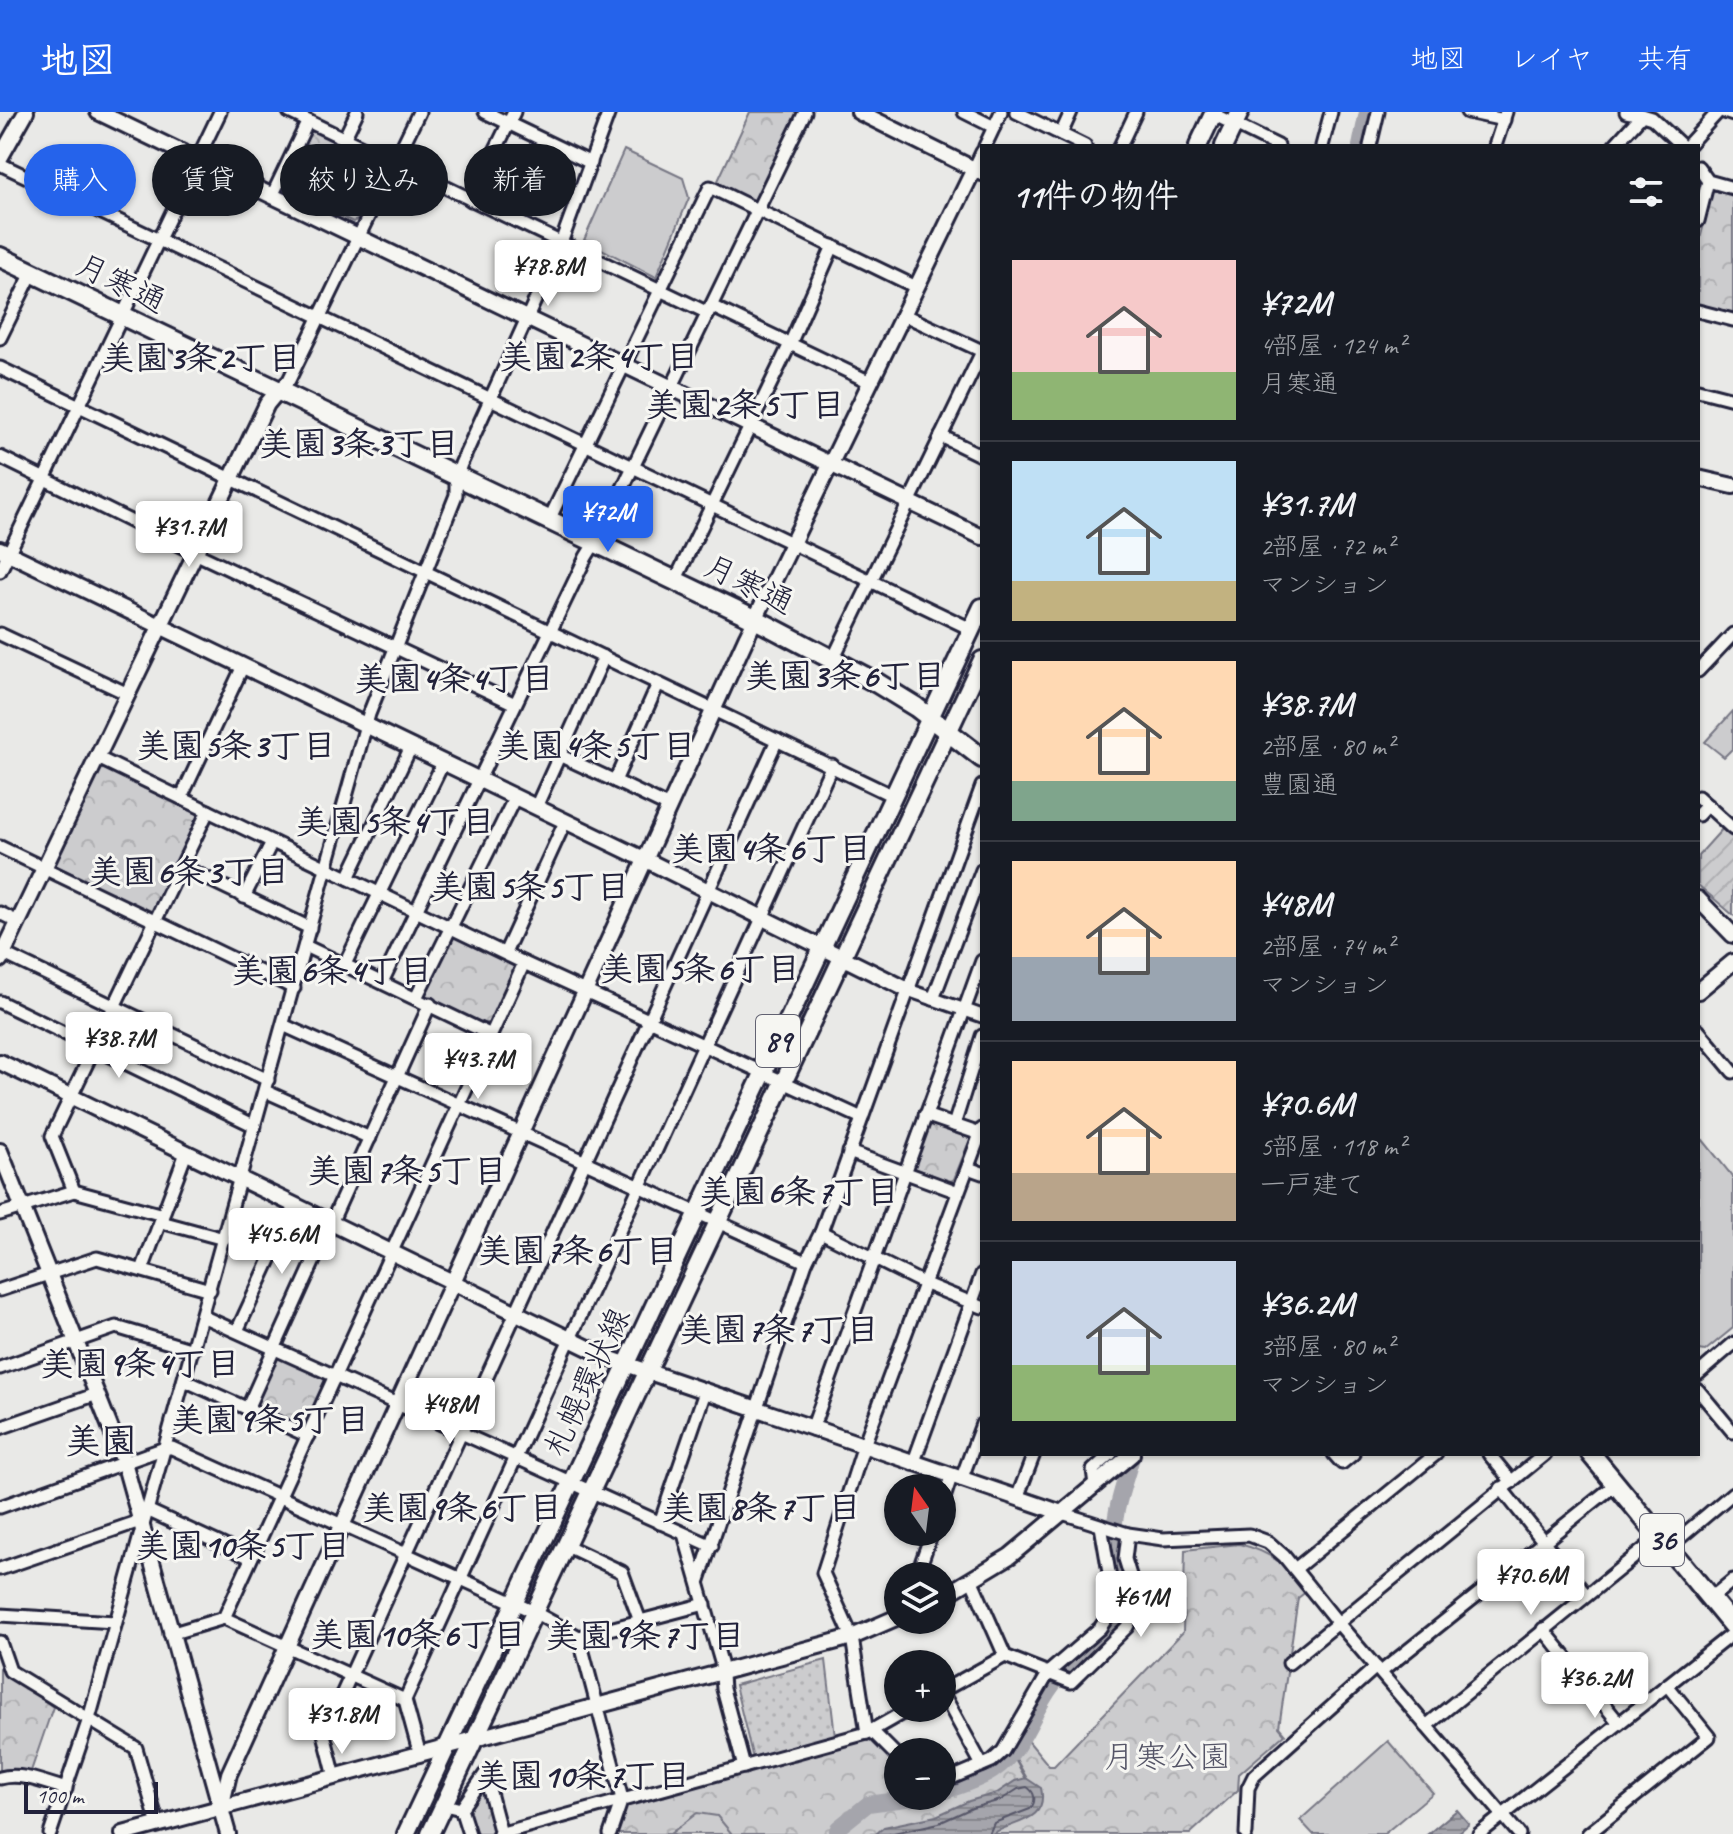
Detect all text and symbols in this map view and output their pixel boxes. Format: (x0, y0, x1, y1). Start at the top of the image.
text: 地図 (40, 37, 116, 84)
text: 地図 (1410, 41, 1466, 76)
text: レイヤ (1510, 41, 1593, 76)
text: 共有 (1637, 41, 1693, 76)
chip: 購入 (24, 144, 136, 216)
chip: 賃貸 (152, 144, 264, 216)
chip: 絞り込み (280, 144, 448, 216)
chip: 新着 (464, 144, 576, 216)
icon: filters (1624, 170, 1668, 214)
text: 11件の物件 (1012, 174, 1179, 217)
pin: ¥78.8M (483, 240, 613, 308)
street label: 月寒通 (69, 244, 173, 322)
text: ¥78.8M (513, 249, 583, 282)
text: ¥72M (1260, 281, 1331, 324)
icon: home (1076, 292, 1172, 388)
text: 4部屋 · 124 m² (1260, 329, 1405, 362)
district label: 美園2条4丁目 (499, 335, 699, 378)
district label: 美園3条2丁目 (101, 336, 301, 379)
text: 月寒通 (1260, 367, 1338, 400)
district label: 美園2条5丁目 (645, 383, 845, 426)
district label: 美園3条3丁目 (259, 422, 459, 465)
text: ¥31.7M (1260, 482, 1353, 525)
pin: ¥72M (561, 486, 655, 554)
icon: home (1076, 493, 1172, 589)
text: ¥72M (581, 495, 635, 528)
pin: ¥31.7M (124, 501, 254, 569)
text: ¥31.7M (154, 510, 224, 543)
text: 2部屋 · 72 m² (1260, 530, 1394, 563)
street label: 月寒通 (697, 545, 801, 623)
text: マンション (1260, 568, 1389, 601)
district label: 美園3条6丁目 (744, 654, 946, 697)
district label: 美園4条4丁目 (354, 657, 554, 700)
text: ¥38.7M (1260, 682, 1353, 725)
icon: home (1076, 693, 1172, 789)
district label: 美園5条3丁目 (136, 724, 336, 767)
district label: 美園4条5丁目 (496, 724, 696, 767)
text: 2部屋 · 80 m² (1260, 730, 1394, 763)
text: 豊園通 (1260, 768, 1338, 801)
district label: 美園5条4丁目 (295, 800, 495, 843)
district label: 美園4条6丁目 (670, 827, 872, 870)
district label: 美園6条3丁目 (88, 850, 290, 893)
district label: 美園5条5丁目 (430, 865, 630, 908)
text: ¥48M (1260, 882, 1331, 925)
icon: home (1076, 893, 1172, 989)
text: 2部屋 · 74 m² (1260, 930, 1394, 963)
district label: 美園5条6丁目 (600, 947, 800, 990)
district label: 美園6条4丁目 (231, 949, 433, 992)
text: マンション (1260, 968, 1389, 1001)
pin: ¥38.7M (54, 1012, 184, 1080)
road number: 89 (756, 1015, 800, 1067)
text: ¥38.7M (84, 1021, 154, 1054)
pin: ¥43.7M (413, 1033, 543, 1101)
text: ¥43.7M (443, 1042, 513, 1075)
text: ¥70.6M (1260, 1082, 1353, 1125)
icon: home (1076, 1093, 1172, 1189)
text: 5部屋 · 118 m² (1260, 1130, 1405, 1163)
district label: 美園7条5丁目 (307, 1149, 507, 1192)
text: 一戸建て (1260, 1168, 1364, 1201)
district label: 美園6条7丁目 (698, 1170, 900, 1213)
pin: ¥45.6M (217, 1208, 347, 1276)
text: ¥45.6M (246, 1217, 318, 1250)
district label: 美園7条6丁目 (477, 1229, 679, 1272)
text: ¥36.2M (1260, 1282, 1353, 1325)
icon: home (1076, 1293, 1172, 1389)
street label: 札幌環状線 (535, 1301, 639, 1463)
district label: 美園7条7丁目 (679, 1308, 879, 1351)
text: 3部屋 · 80 m² (1260, 1330, 1394, 1363)
district label: 美園9条4丁目 (40, 1342, 240, 1385)
text: マンション (1260, 1368, 1389, 1401)
pin: ¥48M (403, 1378, 497, 1446)
text: ¥48M (423, 1387, 477, 1420)
district label: 美園9条5丁目 (170, 1398, 370, 1441)
district label: 美園 (65, 1418, 137, 1464)
north arrow (884, 1474, 956, 1546)
map controls (884, 1474, 956, 1810)
district label: 美園9条6丁目 (362, 1486, 562, 1529)
district label: 美園8条7丁目 (661, 1486, 861, 1529)
road number: 36 (1640, 1514, 1684, 1566)
district label: 美園10条5丁目 (135, 1524, 351, 1567)
pin: ¥70.6M (1466, 1549, 1596, 1617)
text: ¥70.6M (1495, 1558, 1567, 1591)
button: layers (884, 1562, 956, 1634)
pin: ¥61M (1094, 1571, 1188, 1639)
text: ¥61M (1114, 1580, 1168, 1613)
district label: 美園10条6丁目 (310, 1613, 526, 1656)
district label: 美園9条7丁目 (545, 1614, 745, 1657)
button: + (884, 1650, 956, 1722)
pin: ¥36.2M (1530, 1652, 1660, 1720)
text: ¥36.2M (1559, 1661, 1631, 1694)
pin: ¥31.8M (277, 1688, 407, 1756)
text: ¥31.8M (307, 1697, 377, 1730)
park label: 月寒公園 (1103, 1736, 1231, 1777)
button: − (884, 1738, 956, 1810)
district label: 美園10条7丁目 (475, 1754, 691, 1797)
scale bar (24, 1778, 158, 1814)
text: 100 m (36, 1782, 83, 1810)

